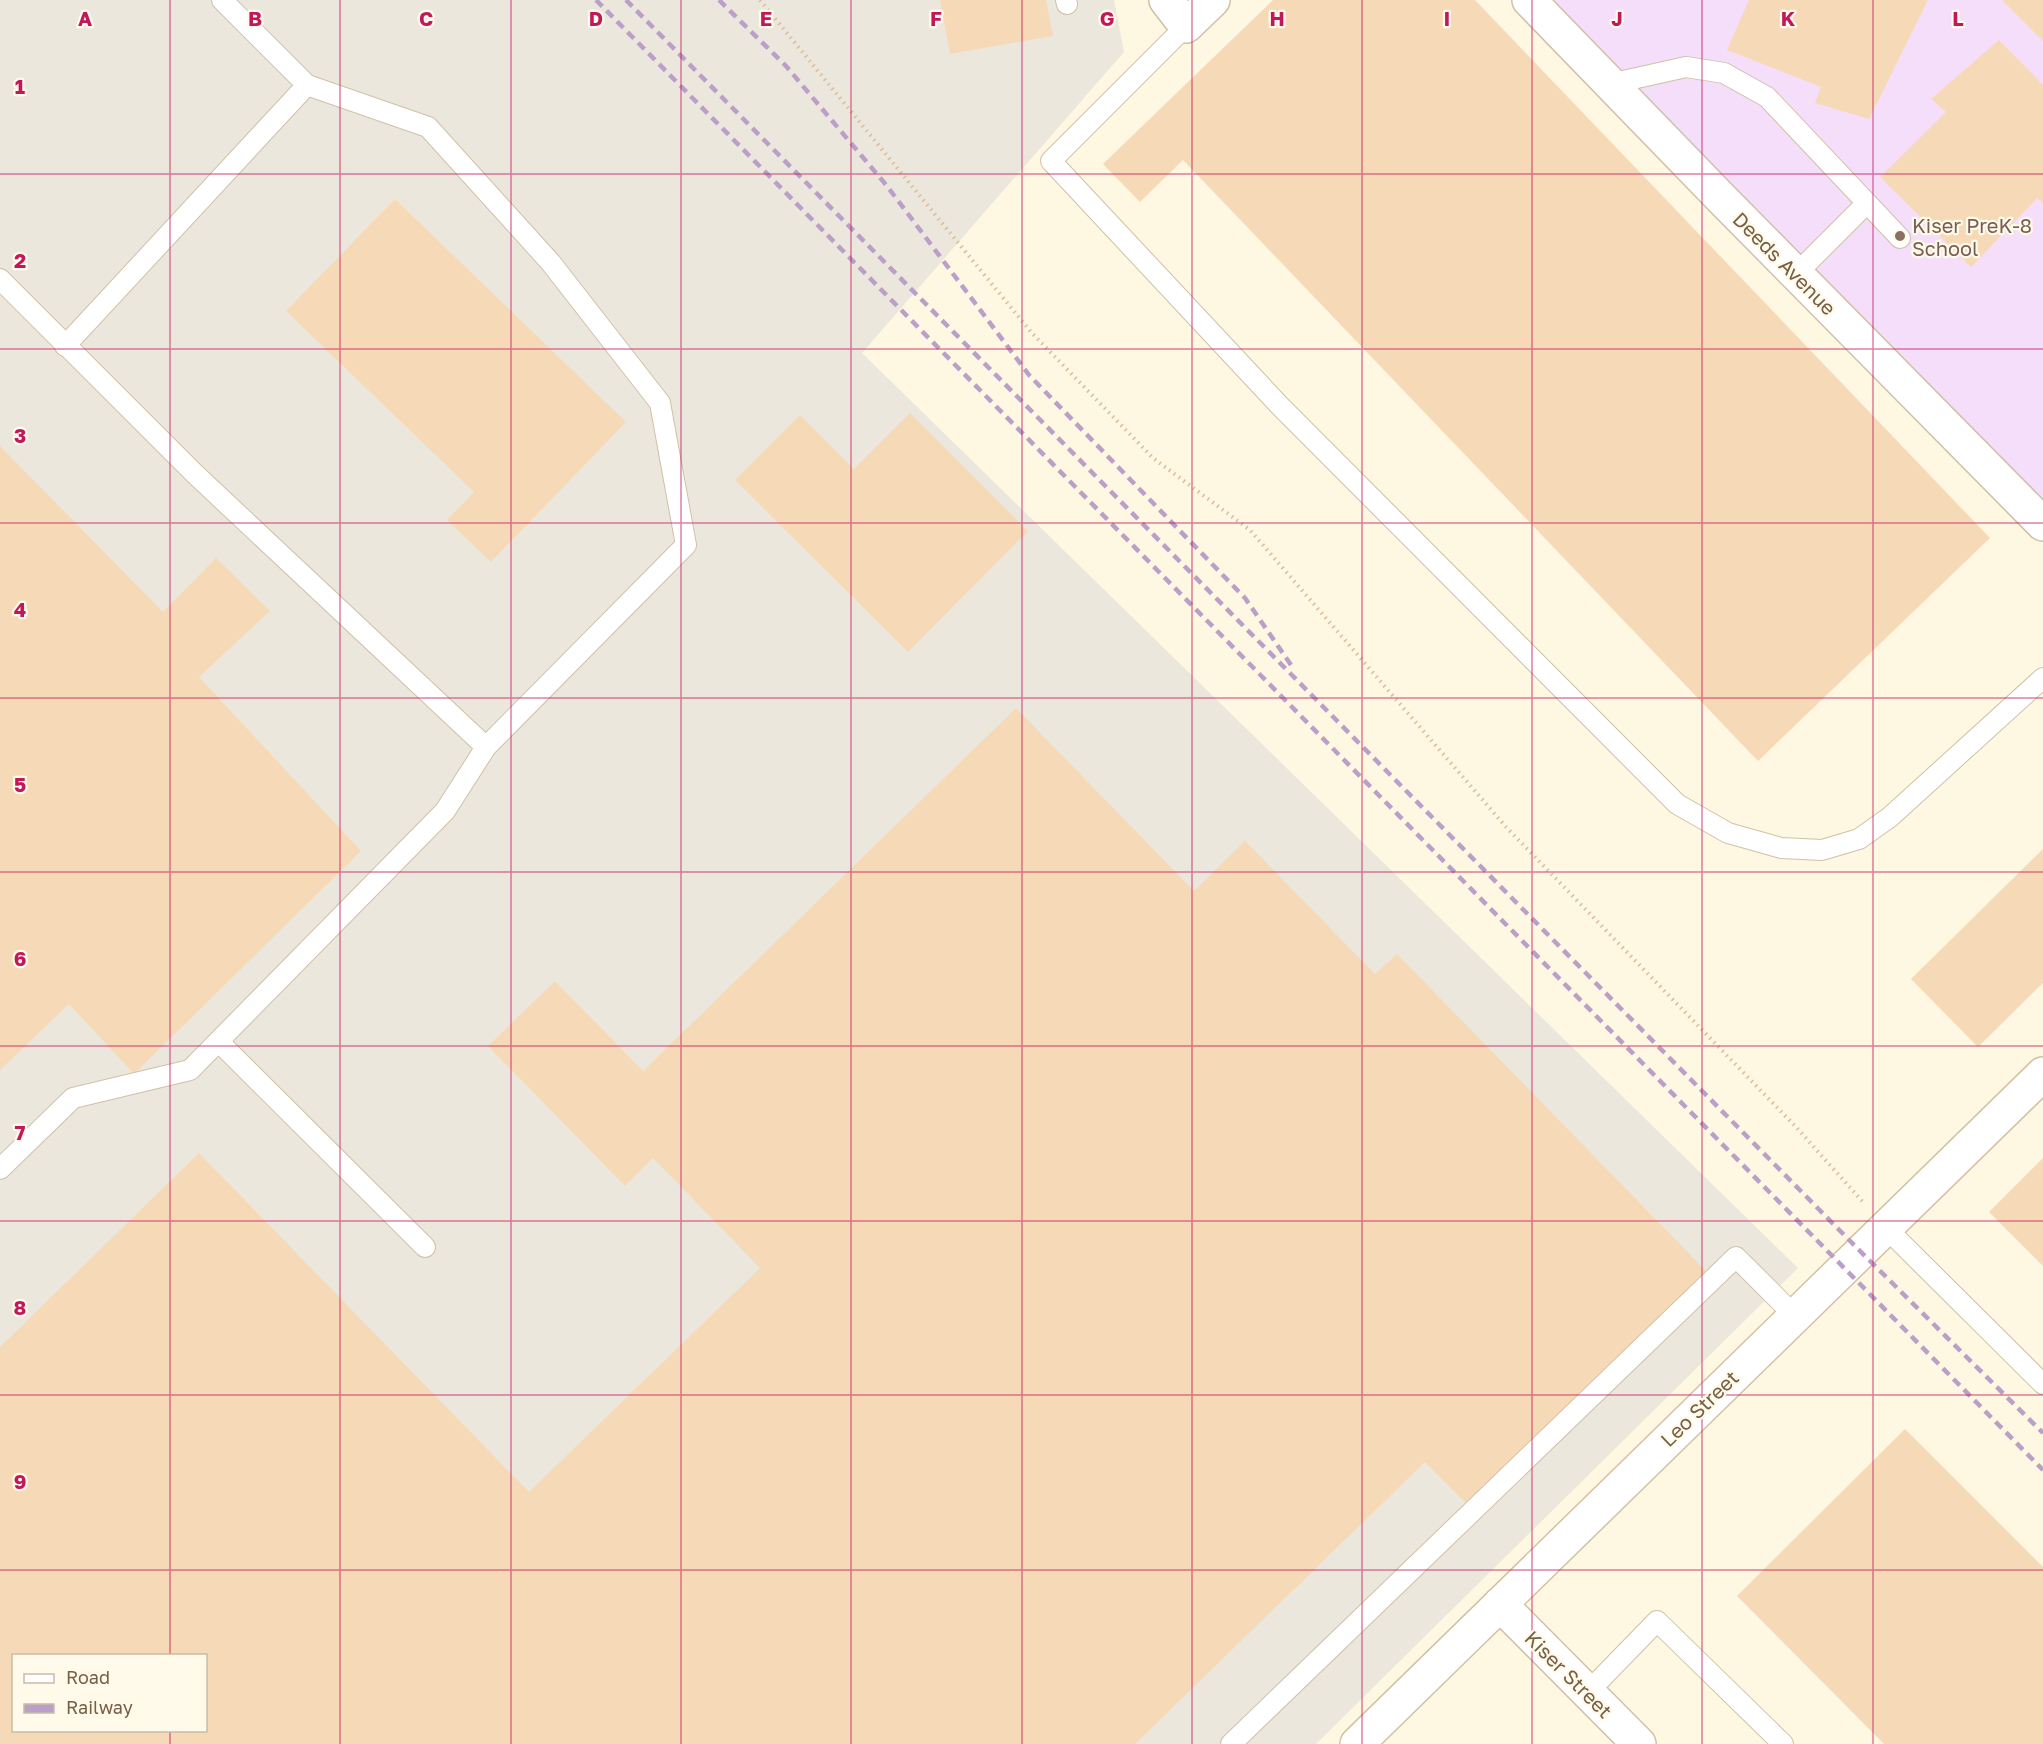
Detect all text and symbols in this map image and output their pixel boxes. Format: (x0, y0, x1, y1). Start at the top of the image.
text: A (78, 6, 92, 30)
text: B (248, 6, 262, 30)
text: C (419, 6, 433, 30)
text: D (589, 6, 603, 30)
text: E (760, 6, 772, 30)
text: F (930, 6, 942, 30)
text: G (1100, 6, 1114, 30)
text: H (1269, 6, 1285, 30)
text: I (1444, 6, 1450, 30)
text: J (1611, 6, 1623, 30)
text: K (1781, 6, 1796, 30)
text: L (1952, 6, 1964, 30)
text: 1 (15, 74, 25, 98)
street label: Deeds Avenue (1729, 207, 1841, 319)
place label: Kiser PreK-8 School (1912, 213, 2032, 260)
marker: Kiser PreK-8 School (1893, 229, 1907, 243)
text: 2 (14, 248, 26, 272)
text: 3 (14, 423, 26, 447)
text: 4 (14, 597, 26, 621)
text: 5 (14, 772, 26, 796)
text: 6 (14, 946, 26, 970)
text: 7 (15, 1120, 26, 1144)
text: 8 (14, 1295, 26, 1319)
street label: Leo Street (1655, 1365, 1743, 1451)
text: 9 (14, 1469, 26, 1493)
street label: Kiser Street (1520, 1625, 1618, 1723)
legend (12, 1654, 207, 1732)
text: Road (66, 1666, 110, 1688)
text: Railway (66, 1696, 133, 1718)

